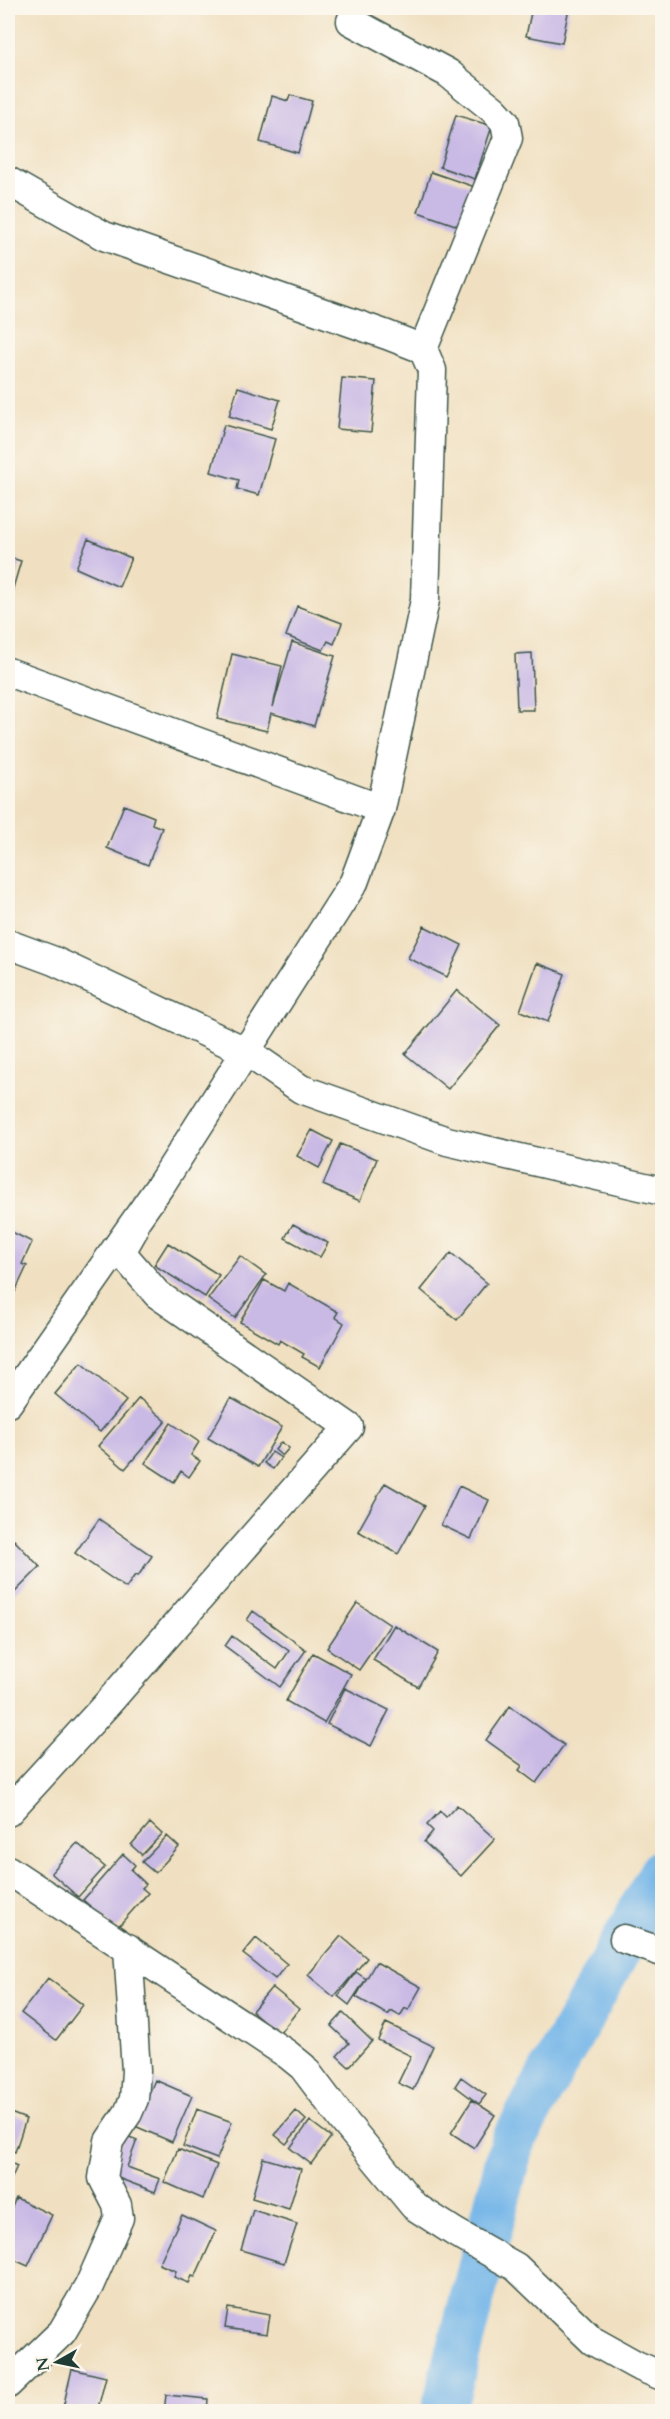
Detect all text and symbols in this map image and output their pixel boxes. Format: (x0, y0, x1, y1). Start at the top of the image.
north arrow (27, 2332, 87, 2392)
text: N (31, 2356, 55, 2373)

